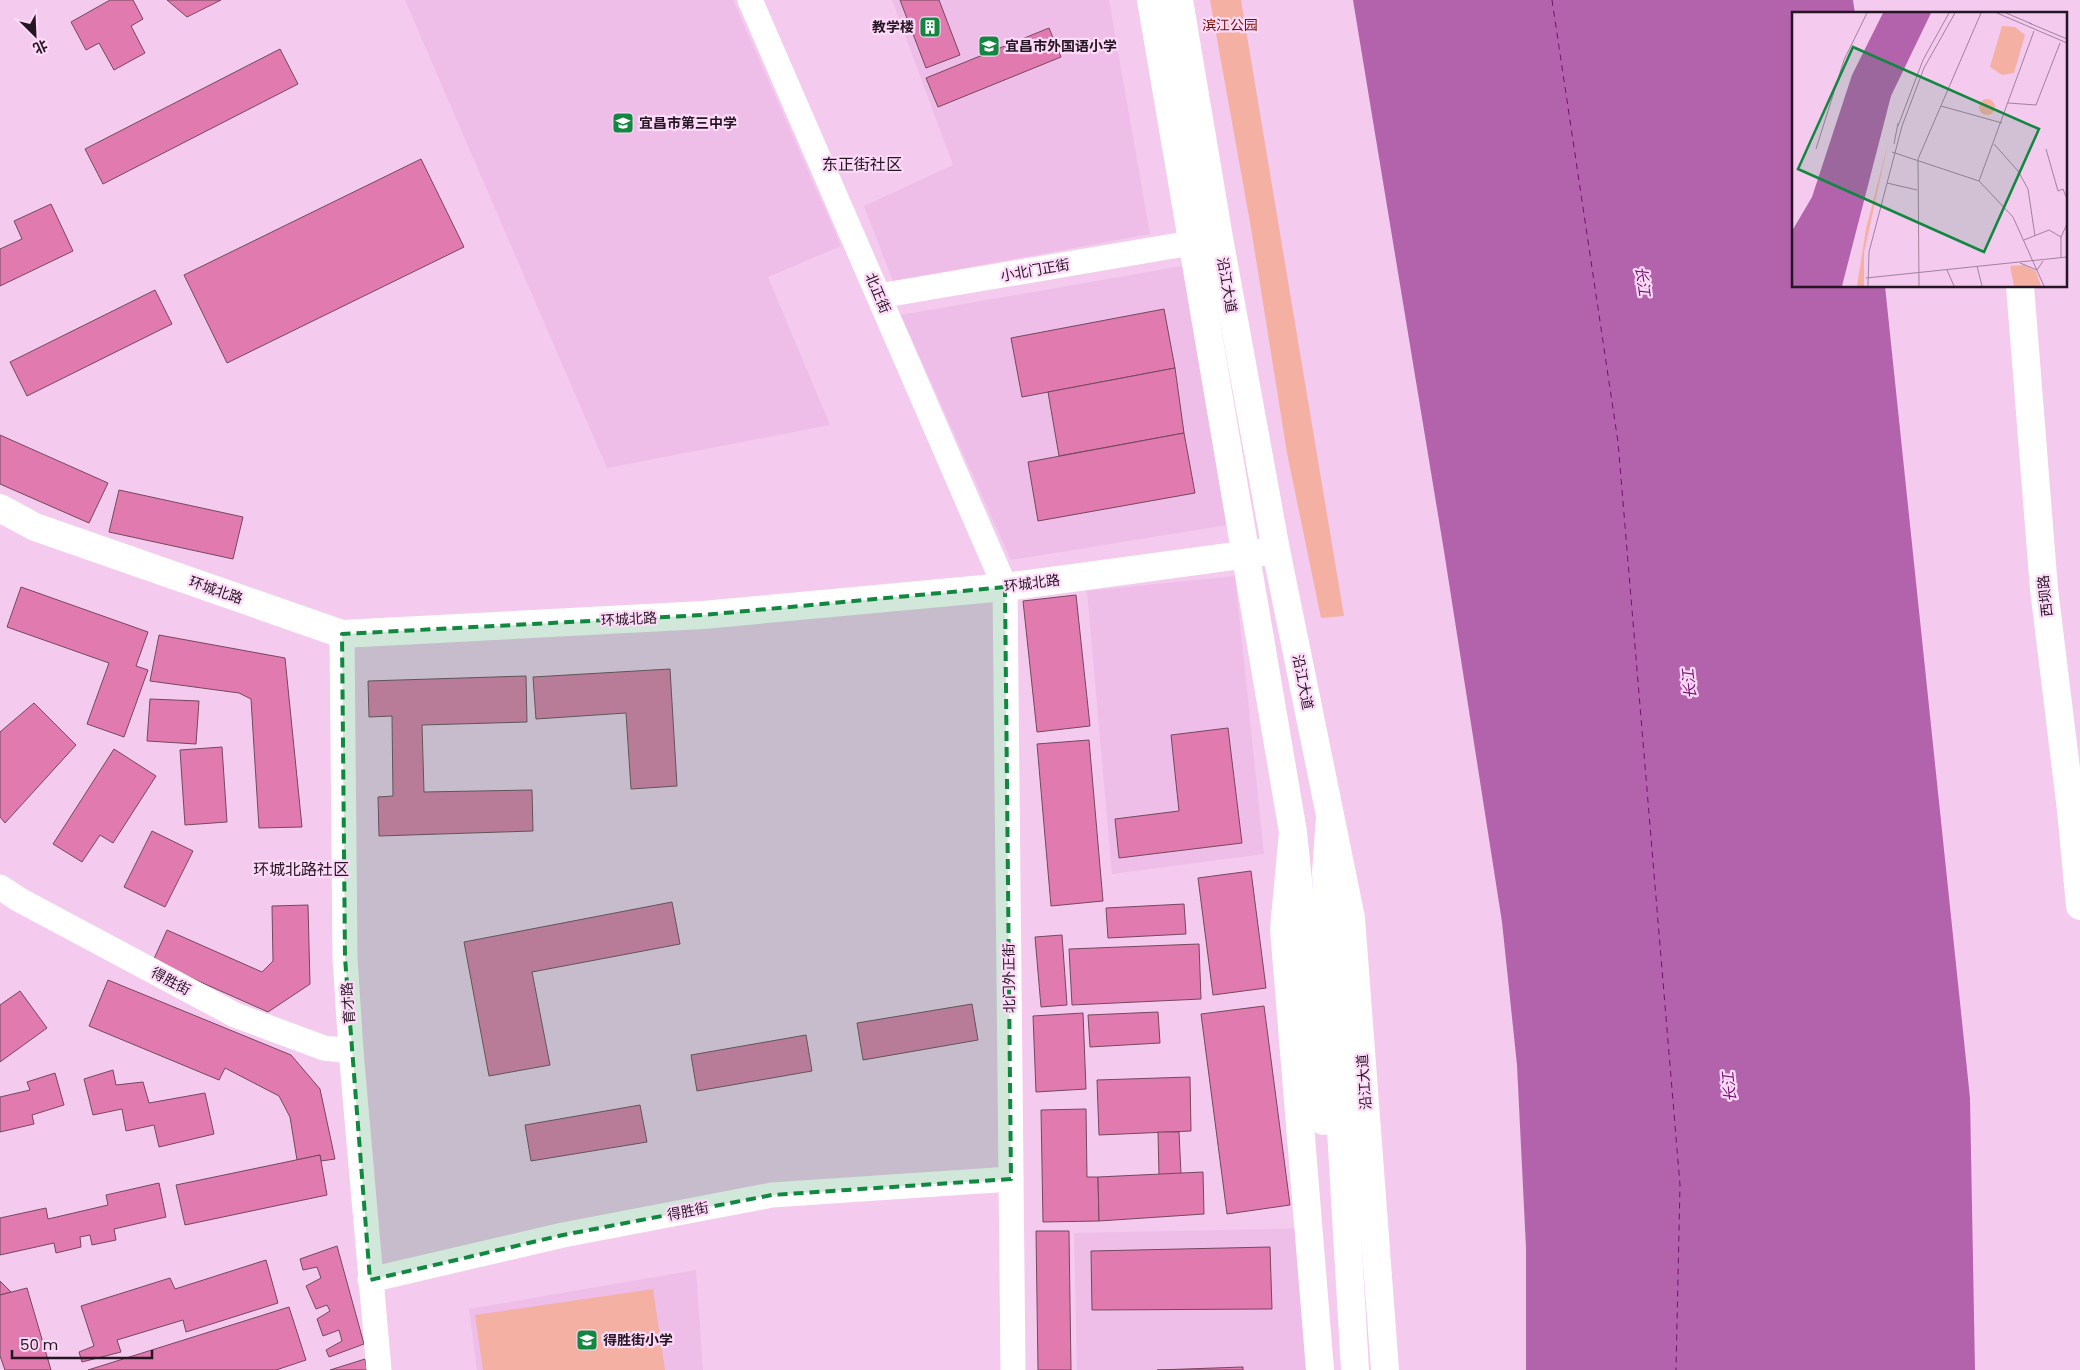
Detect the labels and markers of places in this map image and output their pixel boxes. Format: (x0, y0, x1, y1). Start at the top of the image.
building icon: 教学楼 (918, 15, 942, 39)
place label: 教学楼 (872, 17, 914, 37)
school or university icon: 宜昌市外国语小学 (977, 34, 1001, 58)
place label: 宜昌市外国语小学 (1005, 36, 1117, 56)
school or university icon: 宜昌市第三中学 (611, 111, 635, 135)
place label: 宜昌市第三中学 (639, 113, 737, 133)
school or university icon: 得胜街小学 (575, 1328, 599, 1352)
place label: 得胜街小学 (603, 1330, 673, 1350)

